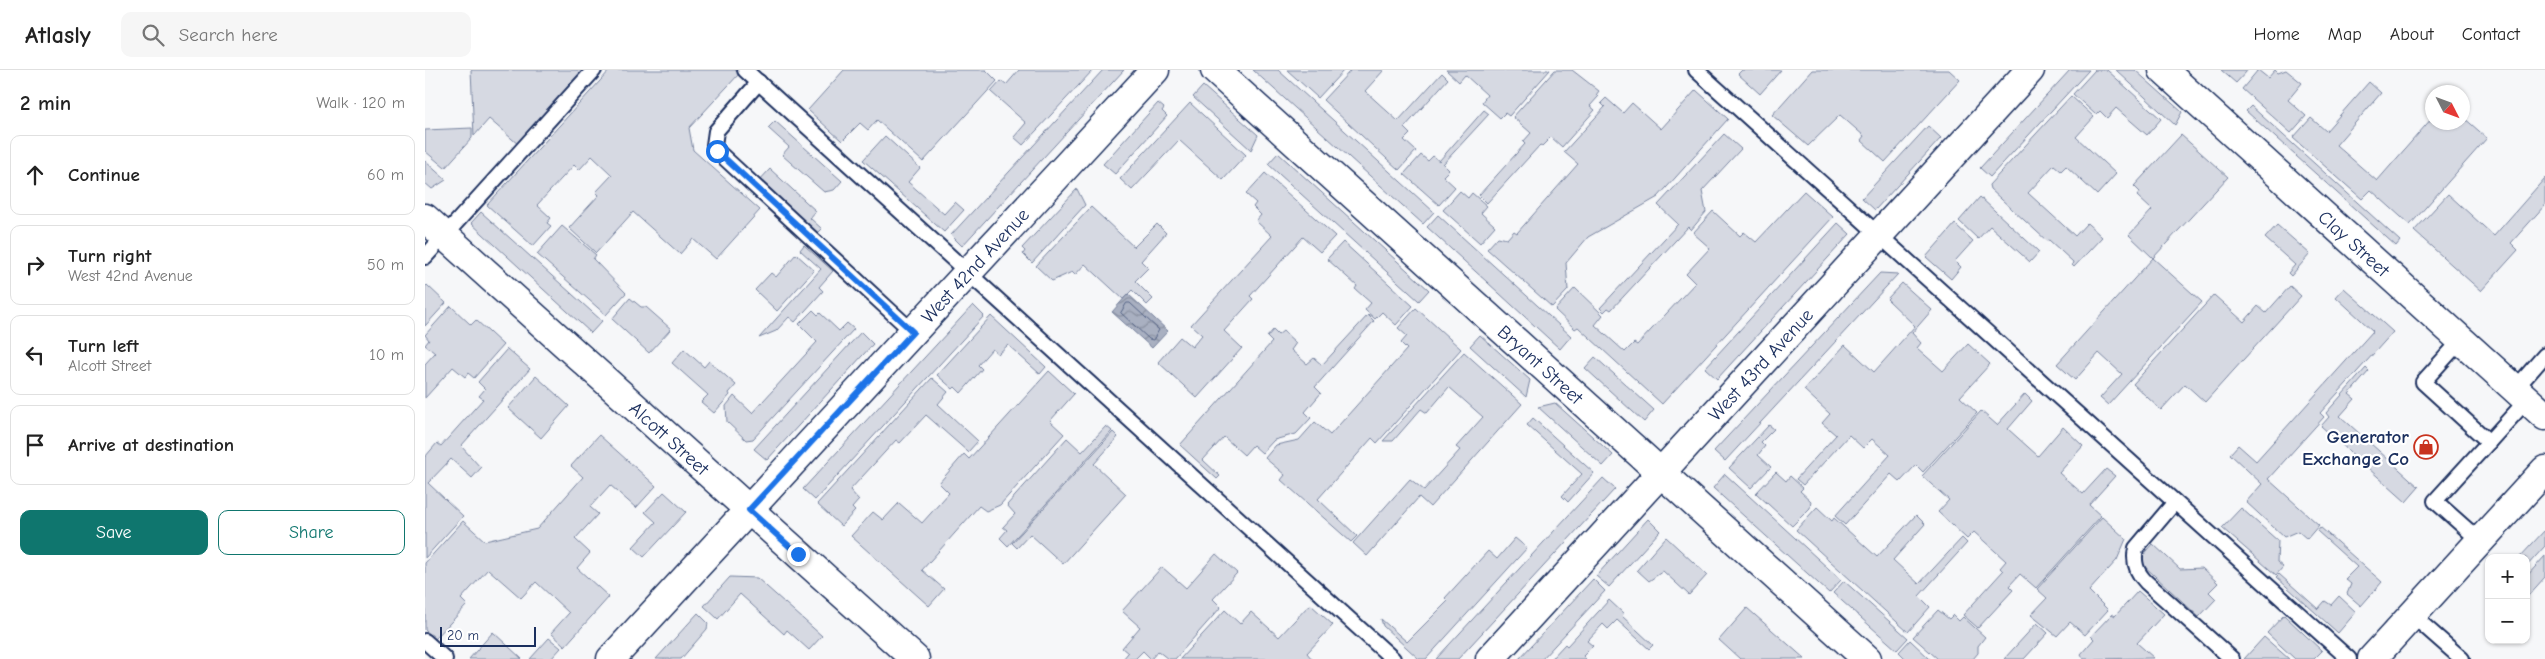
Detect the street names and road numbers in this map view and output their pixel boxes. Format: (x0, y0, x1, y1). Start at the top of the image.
street label: West 42nd Avenue (917, 204, 1034, 328)
street label: Clay Street (2314, 206, 2394, 282)
street label: West 43rd Avenue (1704, 304, 1818, 426)
street label: Bryant Street (1493, 321, 1588, 410)
street label: Alcott Street (625, 397, 713, 481)

